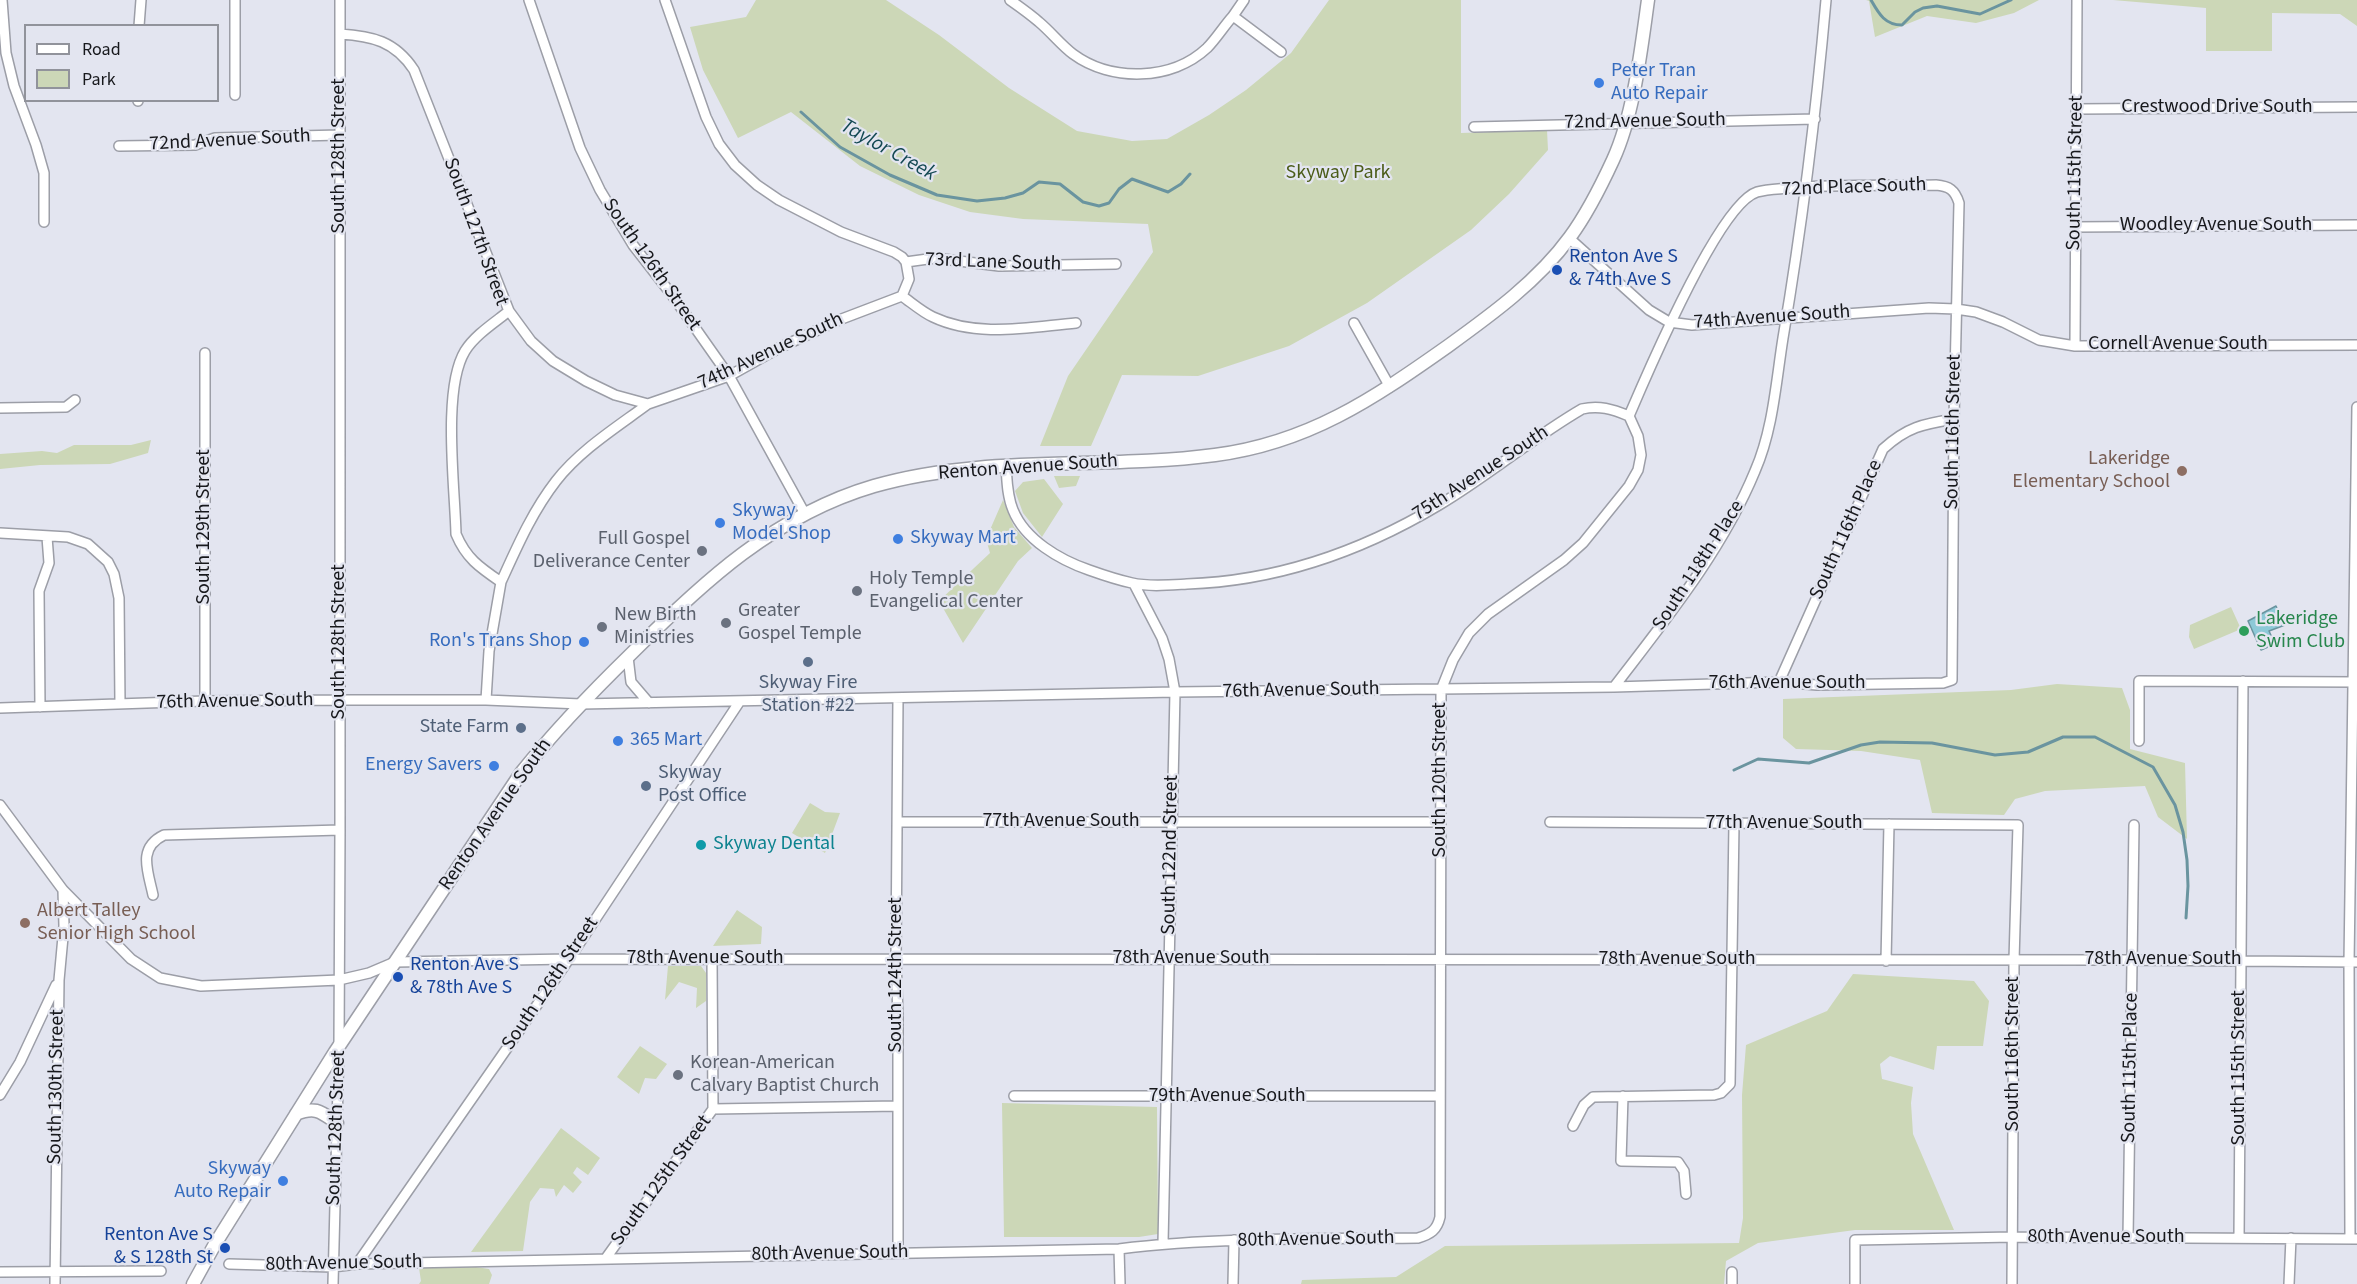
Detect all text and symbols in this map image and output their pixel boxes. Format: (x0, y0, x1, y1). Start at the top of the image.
legend (24, 24, 219, 102)
text: Road (82, 37, 121, 62)
place label: Peter Tran Auto Repair (1611, 60, 1708, 107)
text: Park (82, 67, 116, 92)
marker: Peter Tran Auto Repair (1592, 76, 1606, 90)
street label: South 128th Street (328, 78, 352, 234)
street label: South 115th Street (2063, 95, 2089, 251)
street label: Crestwood Drive South (2121, 96, 2313, 120)
street label: 72nd Avenue South (1564, 109, 1726, 135)
water label: Taylor Creek (836, 114, 940, 188)
street label: 72nd Avenue South (149, 125, 311, 157)
street label: South 127th Street (437, 155, 513, 309)
park label: Skyway Park (1286, 162, 1390, 186)
street label: 72nd Place South (1781, 173, 1927, 203)
street label: South 126th Street (597, 194, 705, 336)
street label: Woodley Avenue South (2120, 214, 2312, 238)
place label: Renton Ave S & 74th Ave S (1569, 246, 1678, 293)
street label: 73rd Lane South (924, 249, 1062, 277)
marker: Renton Ave S & 74th Ave S (1550, 263, 1564, 277)
street label: 74th Avenue South (1693, 301, 1851, 335)
street label: 74th Avenue South (695, 308, 847, 396)
street label: Cornell Avenue South (2088, 333, 2268, 357)
street label: South 116th Street (1941, 354, 1967, 510)
street label: 75th Avenue South (1409, 421, 1553, 527)
place label: Lakeridge Elementary School (2012, 448, 2170, 495)
street label: South 129th Street (193, 449, 217, 605)
street label: Renton Avenue South (937, 450, 1119, 486)
street label: South 116th Place (1805, 456, 1889, 604)
marker: Lakeridge Elementary School (2175, 464, 2189, 478)
street label: South 118th Place (1648, 496, 1750, 636)
place label: Skyway Model Shop (732, 500, 831, 547)
marker: Skyway Model Shop (713, 516, 727, 530)
place label: Skyway Mart (910, 527, 1016, 551)
place label: Full Gospel Deliverance Center (533, 528, 690, 575)
marker: Skyway Mart (891, 532, 905, 546)
marker: Full Gospel Deliverance Center (695, 544, 709, 558)
street label: South 128th Street (328, 564, 352, 720)
place label: Holy Temple Evangelical Center (869, 568, 1023, 615)
marker: Holy Temple Evangelical Center (850, 584, 864, 598)
place label: Greater Gospel Temple (738, 600, 862, 647)
place label: New Birth Ministries (614, 604, 697, 651)
place label: Lakeridge Swim Club (2256, 608, 2345, 655)
marker: Greater Gospel Temple (719, 616, 733, 630)
marker: New Birth Ministries (595, 620, 609, 634)
marker: Lakeridge Swim Club (2237, 624, 2251, 638)
place label: Ron's Trans Shop (429, 630, 572, 654)
marker: Ron's Trans Shop (577, 635, 591, 649)
marker: Skyway Fire Station #22 (801, 655, 815, 669)
place label: Skyway Fire Station #22 (759, 672, 857, 719)
street label: 76th Avenue South (1708, 672, 1866, 696)
street label: 76th Avenue South (1222, 678, 1380, 704)
street label: 76th Avenue South (156, 689, 314, 715)
street label: South 120th Street (1429, 702, 1453, 858)
place label: State Farm (419, 716, 509, 740)
marker: State Farm (514, 721, 528, 735)
place label: 365 Mart (630, 729, 702, 753)
street label: Renton Avenue South (435, 734, 557, 896)
marker: 365 Mart (611, 734, 625, 748)
place label: Energy Savers (365, 754, 482, 778)
marker: Energy Savers (487, 759, 501, 773)
place label: Skyway Post Office (658, 762, 747, 809)
street label: South 122nd Street (1158, 775, 1184, 935)
marker: Skyway Post Office (639, 779, 653, 793)
street label: 77th Avenue South (982, 810, 1140, 834)
street label: 77th Avenue South (1705, 812, 1863, 836)
place label: Skyway Dental (713, 833, 835, 857)
marker: Skyway Dental (694, 838, 708, 852)
street label: South 124th Street (885, 897, 909, 1053)
place label: Albert Talley Senior High School (37, 900, 196, 947)
street label: South 126th Street (498, 913, 604, 1055)
marker: Albert Talley Senior High School (18, 916, 32, 930)
street label: 78th Avenue South (626, 947, 784, 971)
street label: 78th Avenue South (1112, 947, 1270, 971)
street label: 78th Avenue South (1598, 948, 1756, 972)
street label: 78th Avenue South (2084, 948, 2242, 972)
place label: Renton Ave S & 78th Ave S (410, 954, 519, 1001)
marker: Renton Ave S & 78th Ave S (391, 970, 405, 984)
street label: South 116th Street (2002, 976, 2026, 1132)
street label: South 115th Street (2228, 990, 2252, 1146)
street label: South 115th Place (2118, 992, 2144, 1144)
street label: South 130th Street (44, 1009, 70, 1165)
street label: South 128th Street (322, 1050, 352, 1206)
place label: Korean-American Calvary Baptist Church (690, 1052, 879, 1099)
marker: Korean-American Calvary Baptist Church (671, 1068, 685, 1082)
street label: 79th Avenue South (1148, 1085, 1306, 1109)
street label: South 125th Street (607, 1111, 717, 1251)
place label: Skyway Auto Repair (174, 1158, 271, 1205)
marker: Skyway Auto Repair (276, 1174, 290, 1188)
place label: Renton Ave S & S 128th St (104, 1224, 213, 1271)
street label: 80th Avenue South (2027, 1226, 2185, 1250)
street label: 80th Avenue South (1237, 1227, 1395, 1253)
marker: Renton Ave S & S 128th St (218, 1241, 232, 1255)
street label: 80th Avenue South (751, 1241, 909, 1267)
street label: 80th Avenue South (265, 1251, 423, 1277)

